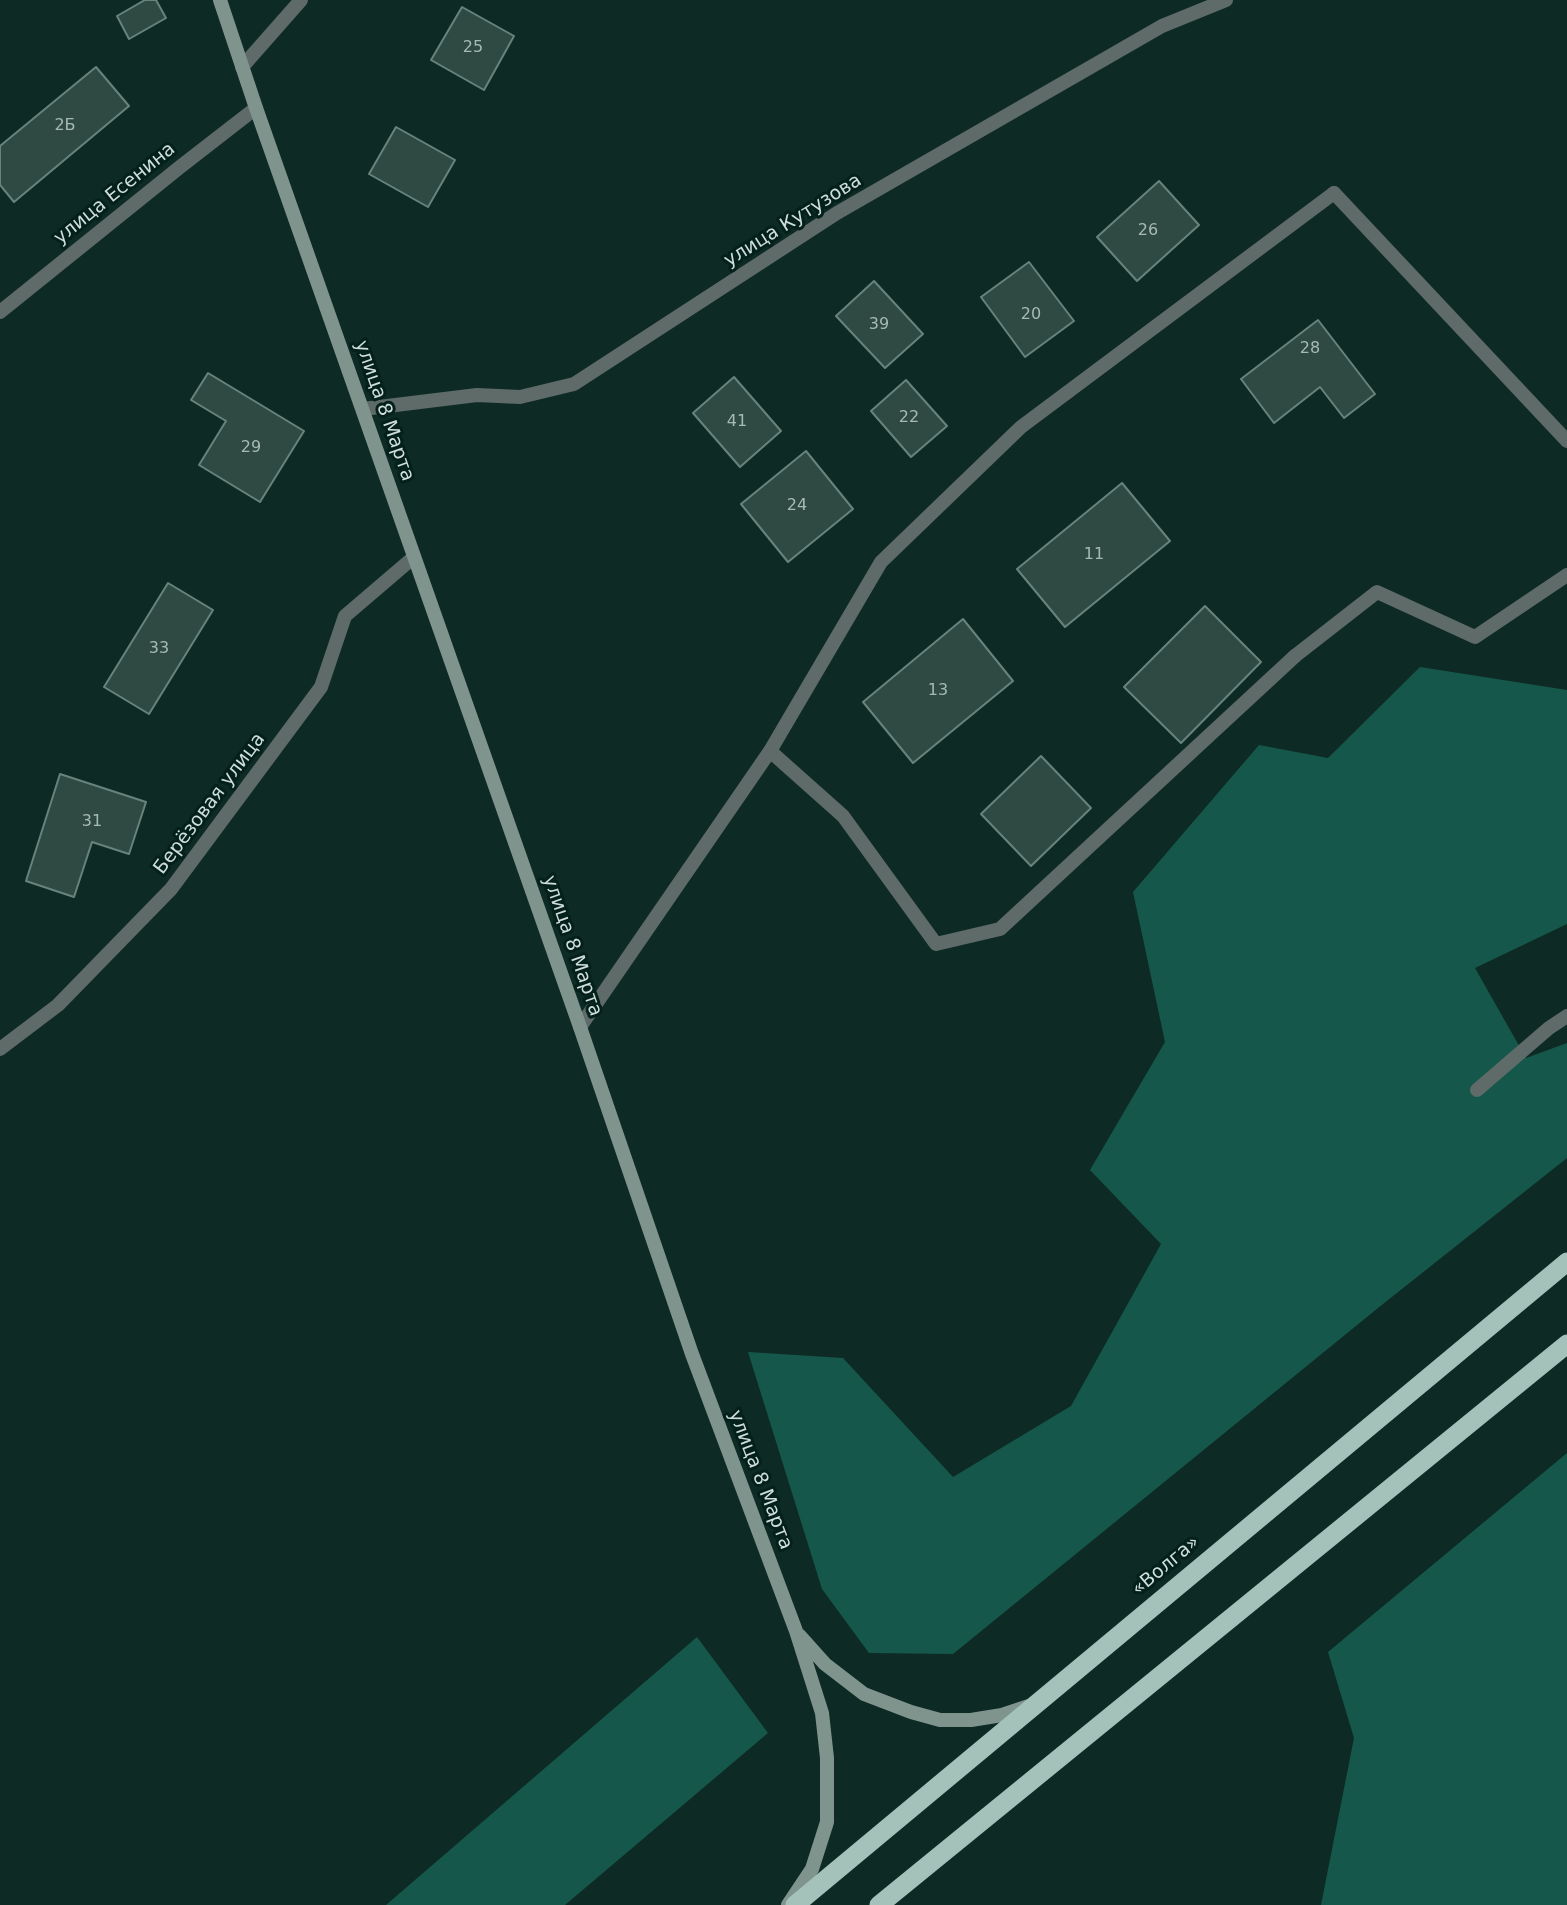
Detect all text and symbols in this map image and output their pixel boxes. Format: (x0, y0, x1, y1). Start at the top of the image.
house number: 25 (463, 38, 483, 58)
house number: 2Б (54, 116, 76, 136)
street label: улица Есенина (50, 138, 180, 250)
street label: улица Кутузова (720, 169, 866, 273)
house number: 26 (1138, 221, 1158, 241)
house number: 20 (1021, 305, 1041, 325)
house number: 39 (869, 315, 889, 335)
street label: улица 8 Марта (349, 338, 419, 484)
house number: 28 (1300, 339, 1320, 359)
house number: 22 (899, 408, 919, 428)
house number: 41 (727, 412, 747, 432)
house number: 29 (241, 438, 261, 458)
house number: 24 (787, 496, 807, 516)
house number: 11 (1084, 545, 1104, 565)
house number: 33 (149, 639, 169, 659)
house number: 13 (928, 681, 948, 701)
street label: Берёзовая улица (149, 729, 271, 879)
house number: 31 (82, 812, 102, 832)
street label: улица 8 Марта (537, 873, 607, 1019)
street label: улица 8 Марта (723, 1407, 797, 1553)
street label: «Волга» (1127, 1531, 1205, 1601)

